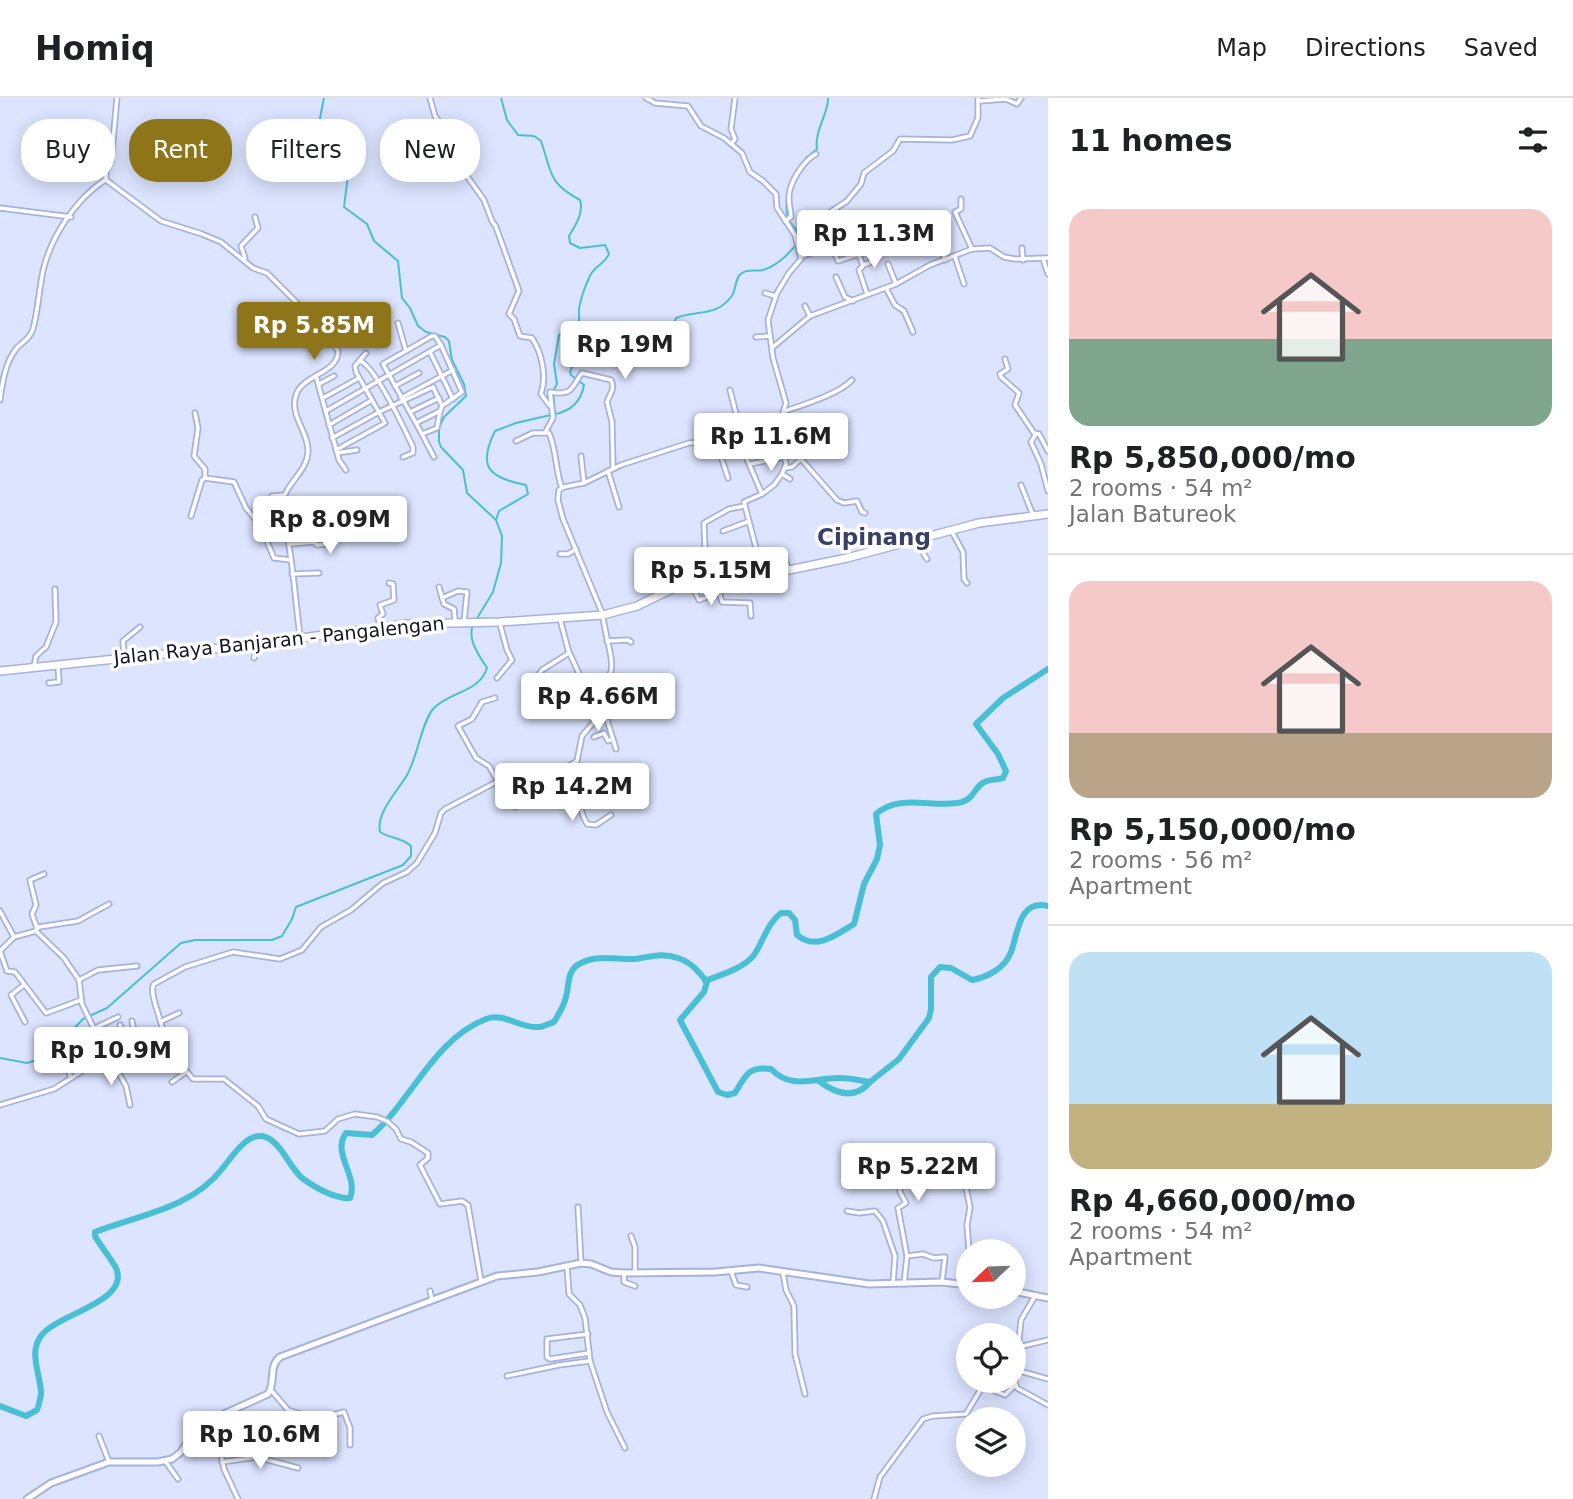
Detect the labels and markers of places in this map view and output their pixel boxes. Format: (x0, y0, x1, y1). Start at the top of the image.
pin: Rp 11.3M (802, 211, 946, 270)
pin: Rp 5.85M (242, 302, 386, 362)
pin: Rp 19M (568, 322, 682, 381)
pin: Rp 11.6M (699, 414, 843, 473)
pin: Rp 8.09M (258, 496, 402, 556)
pin: Rp 5.15M (639, 547, 783, 607)
pin: Rp 4.66M (526, 674, 670, 733)
pin: Rp 14.2M (500, 764, 644, 823)
pin: Rp 10.9M (39, 1028, 183, 1087)
pin: Rp 5.22M (846, 1144, 990, 1203)
pin: Rp 10.6M (188, 1412, 332, 1471)

